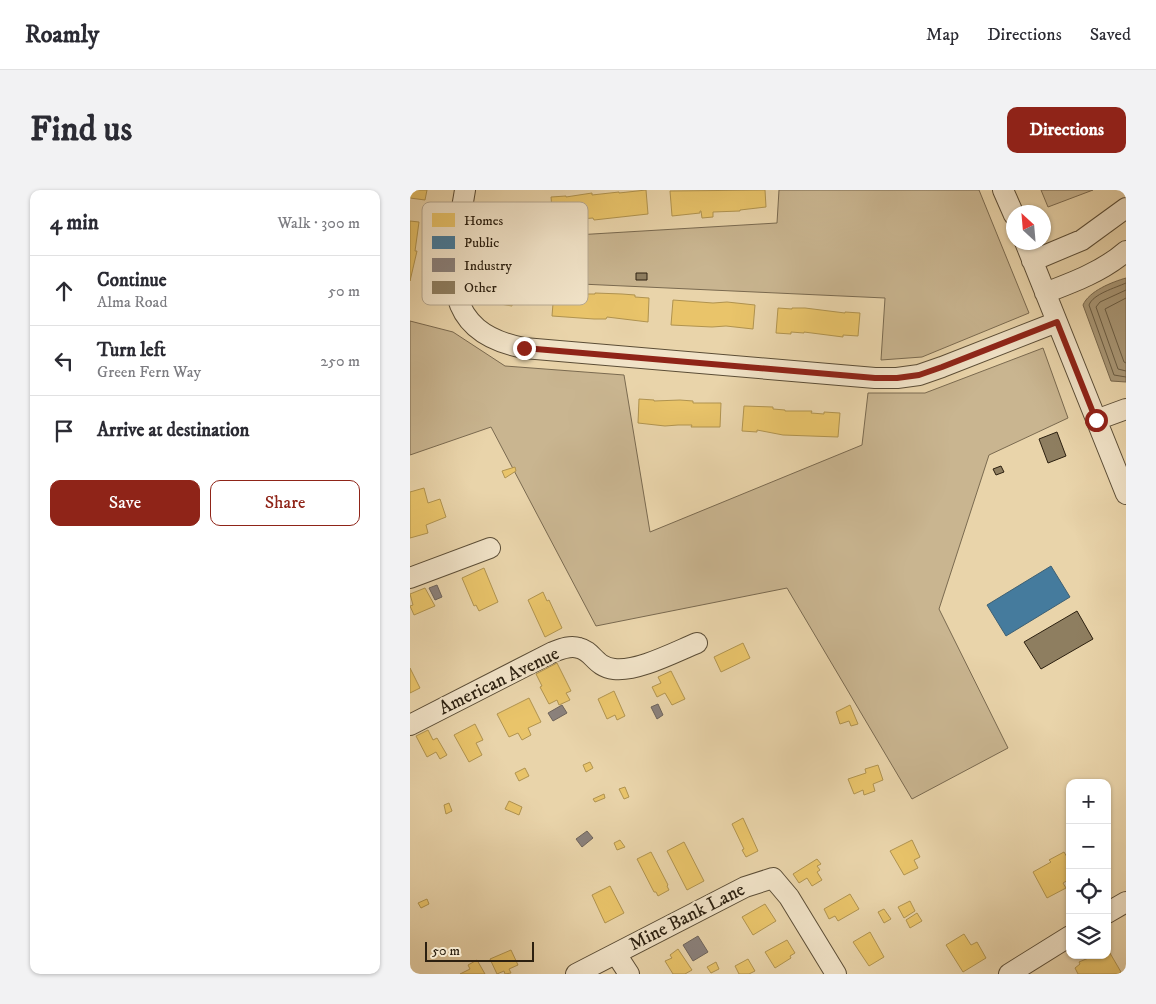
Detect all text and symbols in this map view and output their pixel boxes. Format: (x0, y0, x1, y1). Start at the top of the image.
text: Roamly (25, 20, 99, 50)
text: Map (926, 24, 959, 46)
text: Directions (987, 24, 1062, 46)
text: Saved (1090, 24, 1131, 46)
button: Directions (1007, 107, 1126, 153)
text: Find us (30, 108, 132, 152)
legend (422, 202, 588, 305)
north arrow (1006, 205, 1051, 250)
text: 4 min (50, 210, 99, 236)
text: Homes (464, 212, 504, 230)
text: Walk · 300 m (277, 213, 360, 233)
text: Public (464, 234, 499, 252)
text: Industry (464, 257, 512, 275)
text: Continue (97, 269, 167, 292)
icon: ahead (50, 277, 78, 305)
text: Other (464, 279, 497, 297)
text: 50 m (328, 281, 360, 301)
text: Alma Road (97, 292, 167, 312)
route end (513, 337, 536, 360)
text: Turn left (97, 339, 166, 362)
icon: left (50, 347, 78, 375)
text: 250 m (320, 351, 360, 371)
text: Green Fern Way (97, 362, 201, 382)
route start (1085, 409, 1108, 432)
icon: arrive (50, 417, 78, 445)
text: Arrive at destination (97, 419, 249, 442)
button: Save (50, 480, 200, 526)
button: Share (210, 480, 360, 526)
street label: American Avenue (435, 642, 563, 720)
map controls (1066, 779, 1111, 959)
button: + (1066, 779, 1111, 824)
button: − (1066, 824, 1111, 869)
button: locate (1066, 869, 1111, 914)
street label: Mine Bank Lane (625, 878, 749, 956)
button: layers (1066, 914, 1111, 959)
scale bar (425, 939, 534, 962)
text: 50 m (432, 942, 460, 960)

